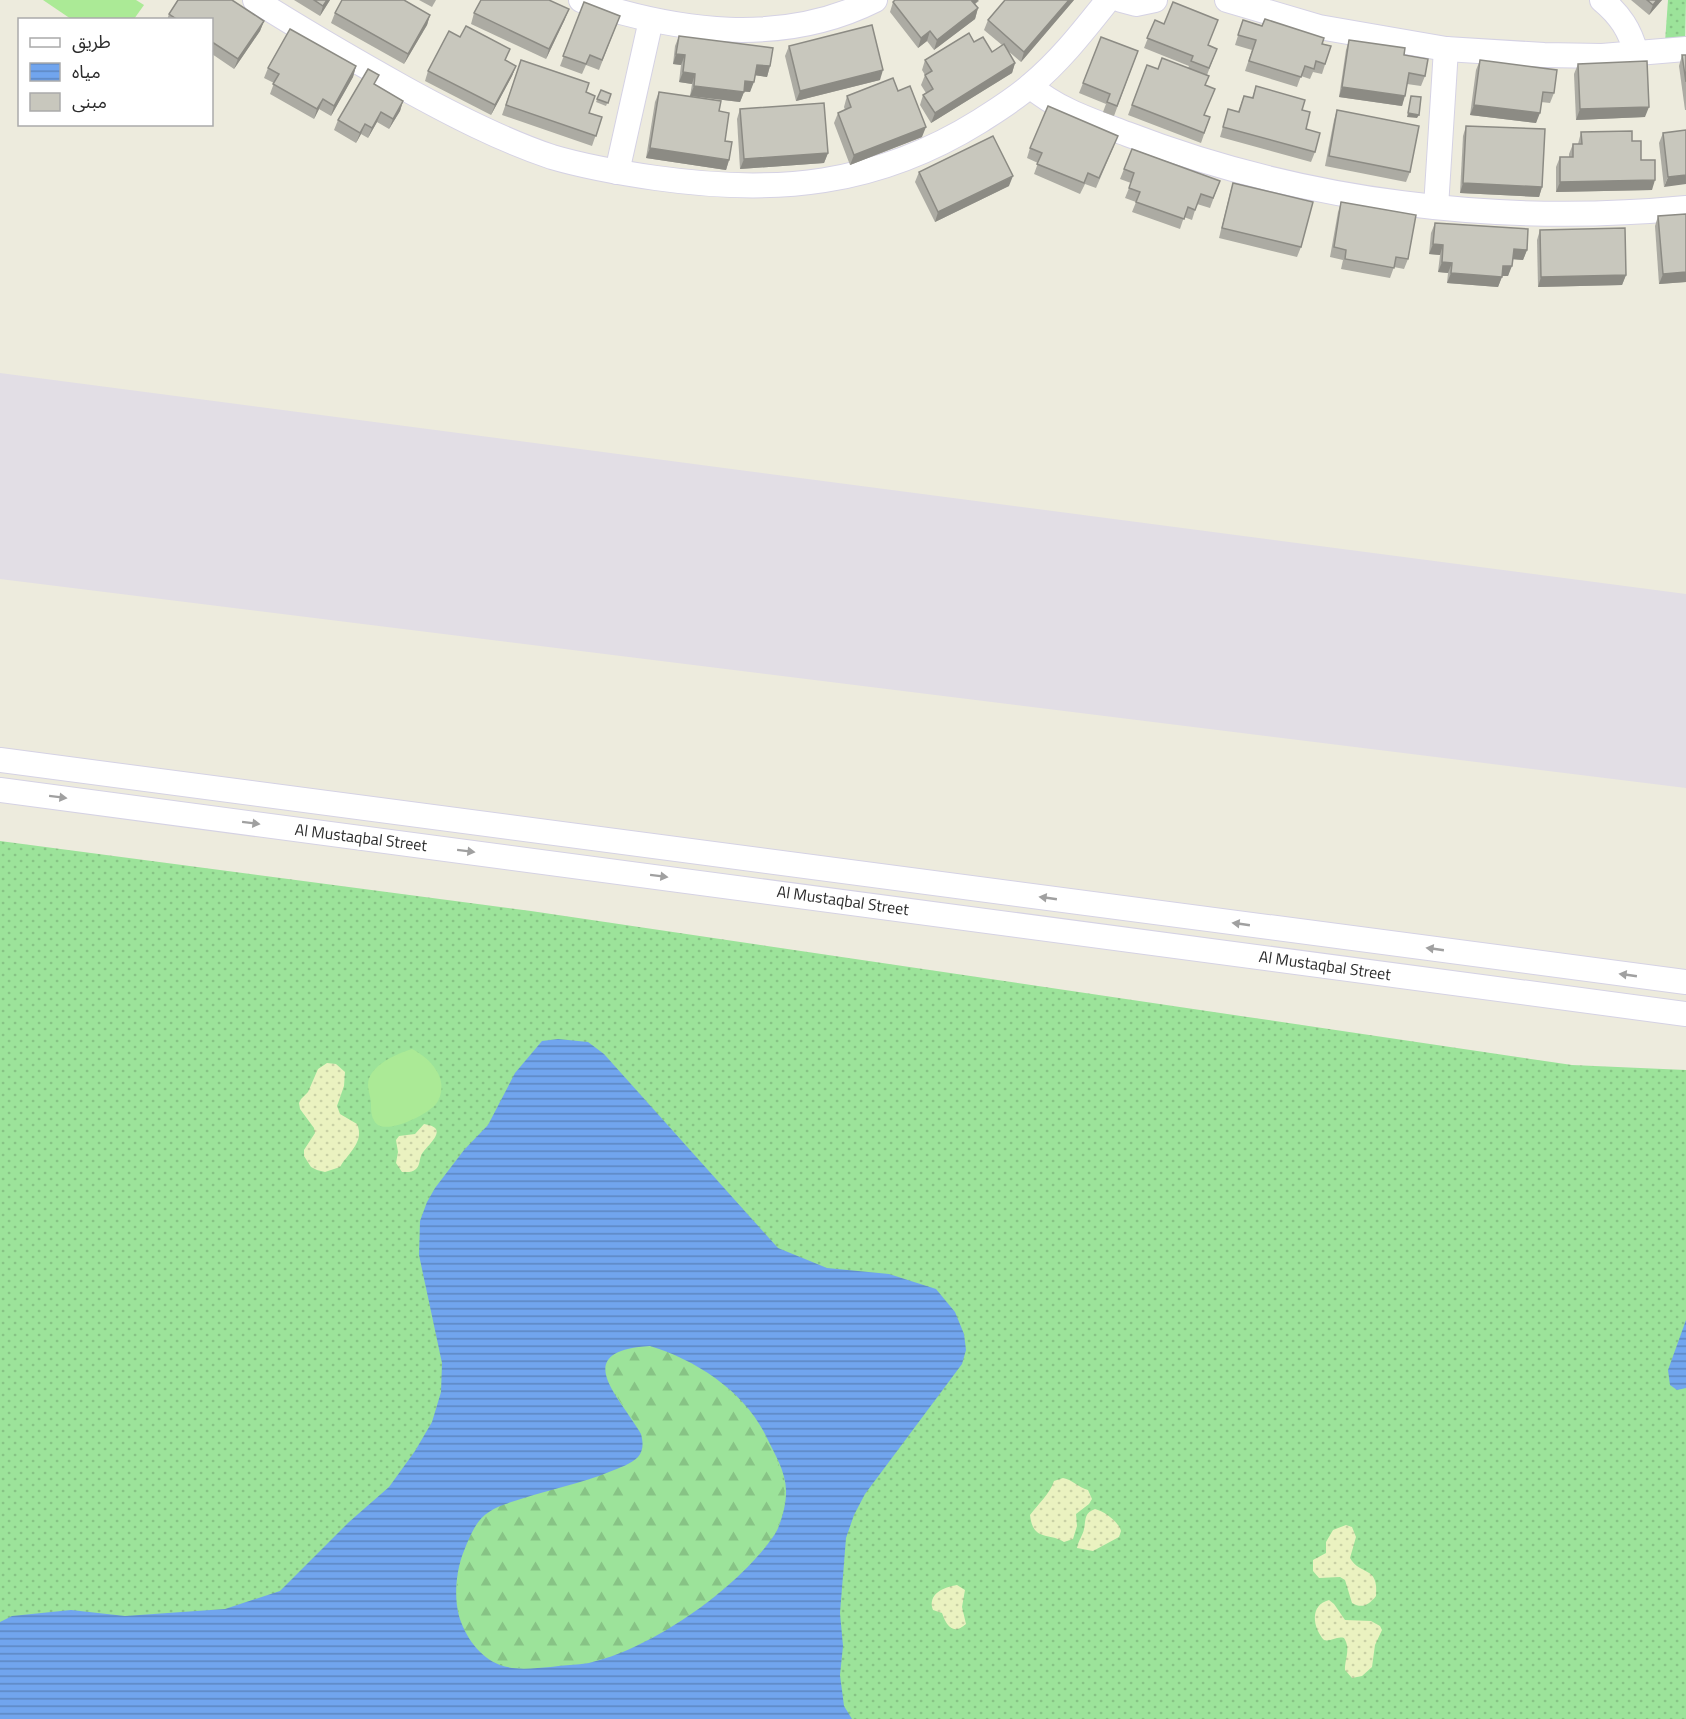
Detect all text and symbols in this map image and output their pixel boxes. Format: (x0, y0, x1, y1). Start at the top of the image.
legend (18, 18, 213, 126)
text: طريق (72, 28, 111, 55)
text: مياه (72, 58, 101, 85)
text: مبنى (72, 88, 107, 115)
one-way arrow (49, 793, 68, 802)
street label: Al Mustaqbal Street (293, 817, 429, 857)
one-way arrow (242, 818, 261, 827)
one-way arrow (456, 846, 475, 855)
one-way arrow (649, 871, 668, 881)
street label: Al Mustaqbal Street (775, 879, 911, 921)
one-way arrow (1038, 893, 1057, 903)
one-way arrow (1232, 919, 1251, 928)
street label: Al Mustaqbal Street (1257, 944, 1393, 986)
one-way arrow (1425, 945, 1444, 954)
one-way arrow (1618, 970, 1637, 979)

